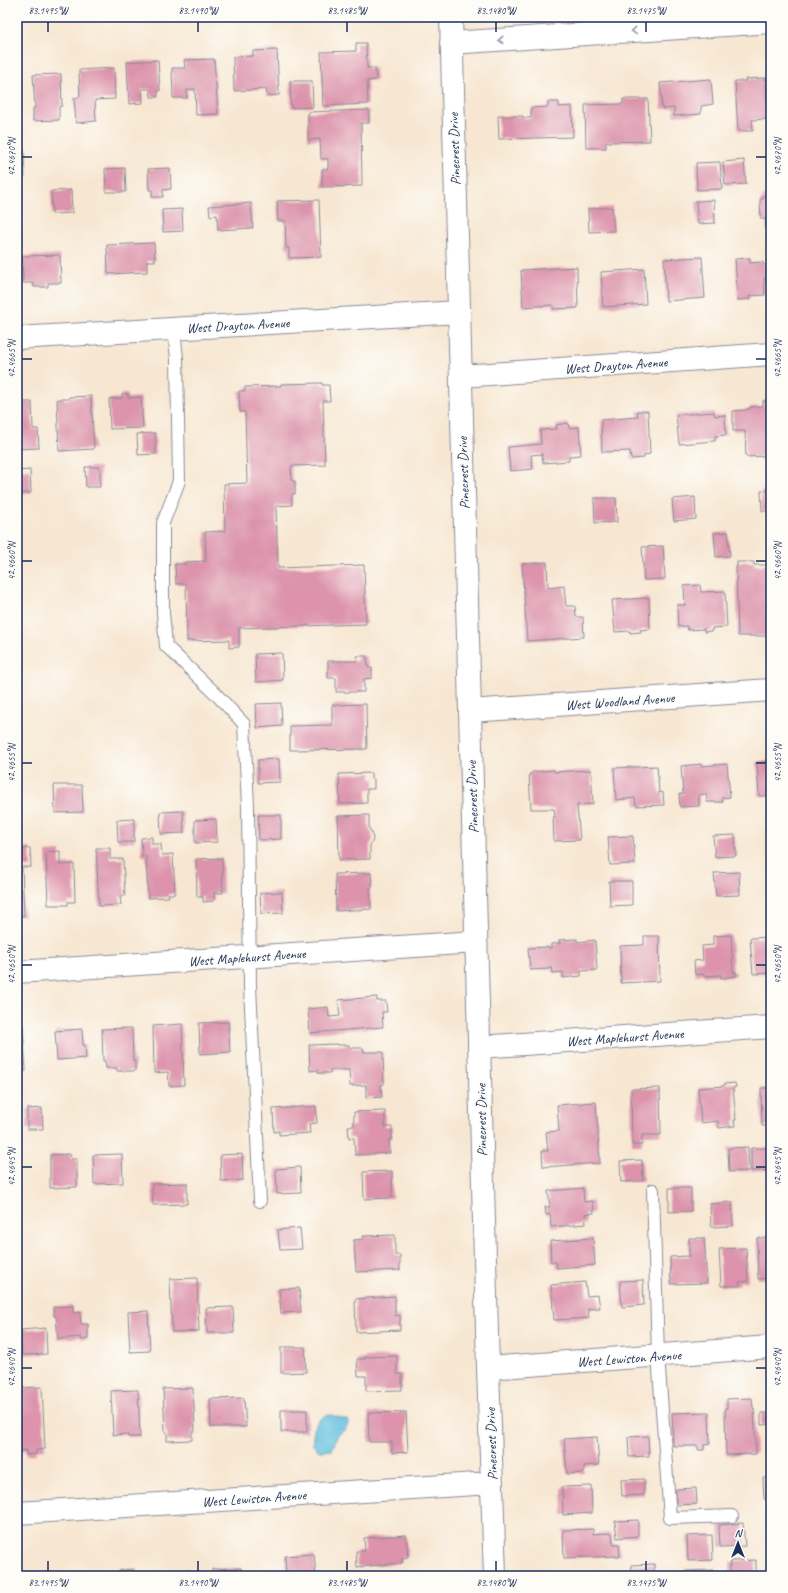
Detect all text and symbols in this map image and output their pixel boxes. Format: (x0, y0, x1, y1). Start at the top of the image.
text: 83.1495°W (28, 4, 69, 17)
text: 83.1490°W (178, 4, 219, 17)
text: 83.1485°W (327, 4, 368, 17)
text: 83.1480°W (476, 4, 517, 17)
text: 83.1475°W (626, 4, 667, 17)
one-way arrow (631, 27, 637, 36)
one-way arrow (498, 35, 504, 44)
street label: Pinecrest Drive (445, 111, 464, 185)
text: 42.4670°N (5, 136, 18, 176)
text: 42.4670°N (771, 136, 784, 176)
street label: West Drayton Avenue (186, 314, 291, 337)
text: 42.4665°N (5, 338, 18, 378)
text: 42.4665°N (771, 338, 784, 378)
street label: West Drayton Avenue (564, 353, 669, 378)
street label: Pinecrest Drive (454, 435, 473, 509)
text: 42.4660°N (5, 540, 18, 580)
text: 42.4660°N (771, 540, 784, 580)
street label: West Woodland Avenue (565, 689, 676, 714)
text: 42.4655°N (5, 742, 18, 782)
text: 42.4655°N (771, 742, 784, 782)
street label: Pinecrest Drive (463, 759, 482, 833)
text: 42.4650°N (5, 944, 18, 984)
text: 42.4650°N (771, 944, 784, 984)
street label: West Maplehurst Avenue (188, 945, 307, 970)
street label: West Maplehurst Avenue (566, 1025, 685, 1050)
street label: Pinecrest Drive (472, 1082, 491, 1156)
text: 42.4645°N (5, 1146, 18, 1186)
text: 42.4645°N (771, 1146, 784, 1186)
street label: West Lewiston Avenue (576, 1346, 683, 1371)
text: 42.4640°N (5, 1347, 18, 1387)
text: 42.4640°N (771, 1347, 784, 1387)
street label: Pinecrest Drive (482, 1406, 501, 1480)
street label: West Lewiston Avenue (201, 1486, 308, 1511)
north arrow (718, 1523, 758, 1563)
text: N (735, 1526, 744, 1540)
text: 83.1495°W (28, 1576, 69, 1589)
text: 83.1490°W (178, 1576, 219, 1589)
text: 83.1485°W (327, 1576, 368, 1589)
text: 83.1480°W (476, 1576, 517, 1589)
text: 83.1475°W (626, 1576, 667, 1589)

